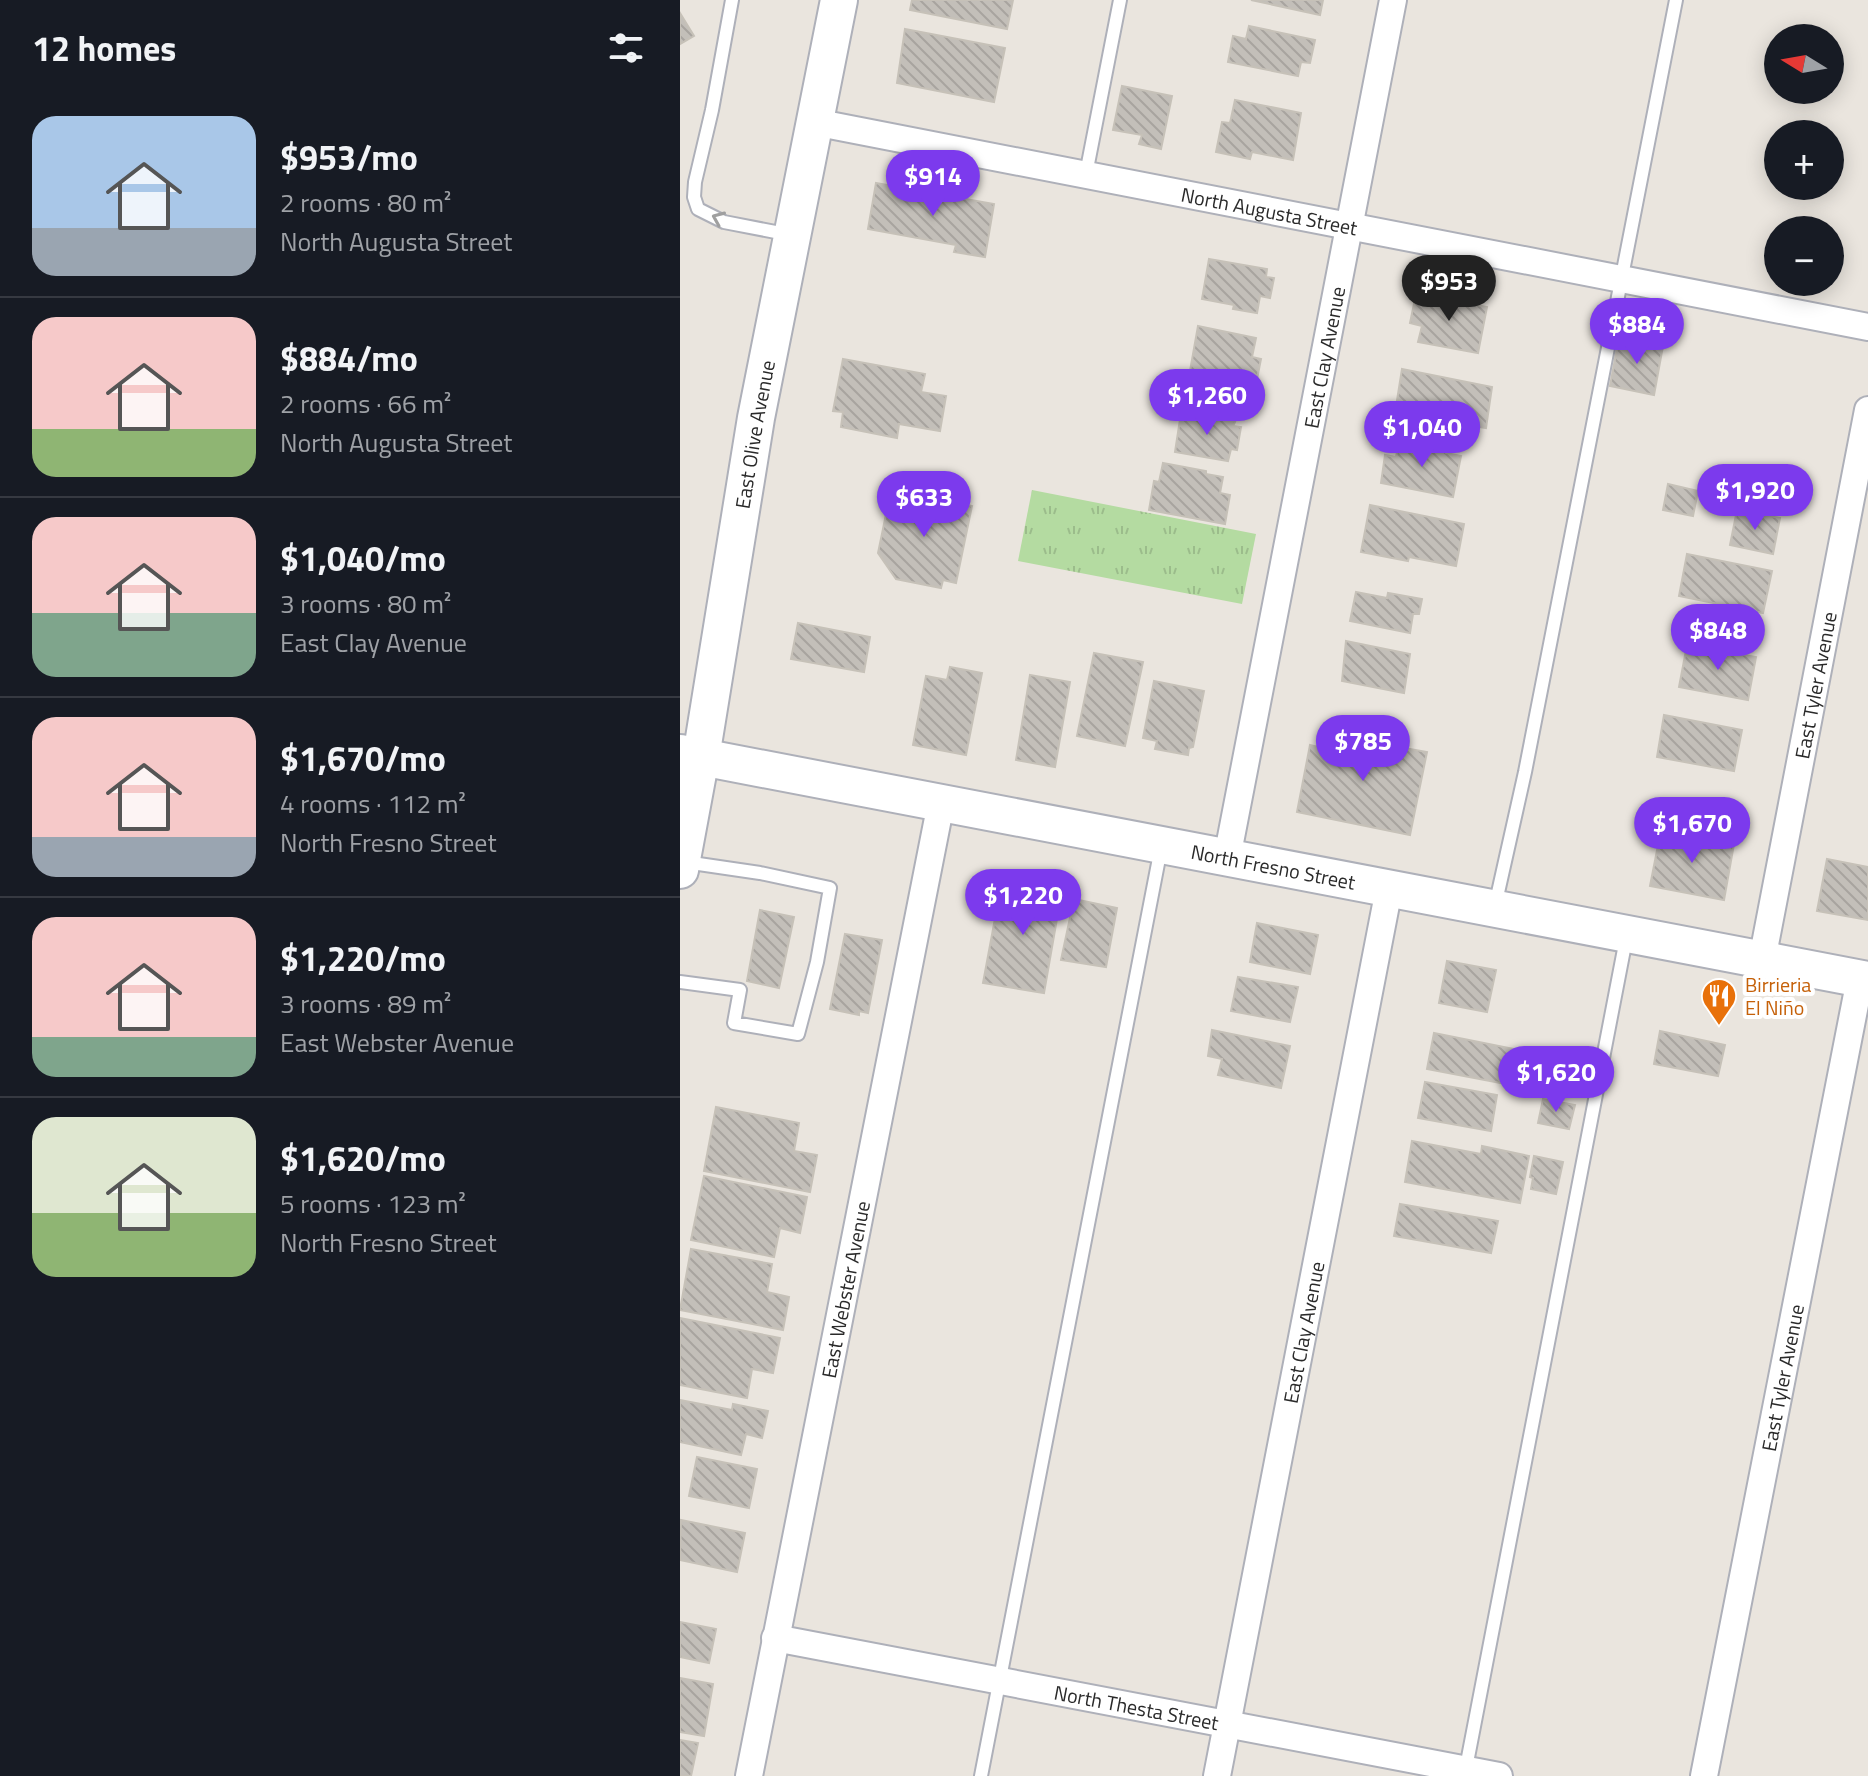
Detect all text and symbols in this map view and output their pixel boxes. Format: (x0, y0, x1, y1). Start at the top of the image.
text: 12 homes (32, 22, 176, 74)
north arrow (1764, 24, 1844, 104)
map controls (1764, 24, 1844, 296)
icon: filters (604, 26, 648, 70)
button: + (1764, 120, 1844, 200)
text: $953/mo (280, 131, 418, 183)
icon: home (96, 148, 192, 244)
pin: $914 (886, 150, 980, 218)
text: $914 (904, 156, 962, 195)
street label: North Augusta Street (1179, 178, 1360, 243)
text: 2 rooms · 80 m² (280, 183, 451, 222)
one-way arrow (712, 211, 726, 227)
button: − (1764, 216, 1844, 296)
text: North Augusta Street (280, 222, 512, 261)
pin: $953 (1402, 255, 1496, 323)
text: $953 (1420, 261, 1478, 300)
street label: East Clay Avenue (1295, 284, 1353, 431)
pin: $884 (1590, 298, 1684, 366)
text: $884 (1608, 304, 1666, 343)
text: $884/mo (280, 332, 418, 384)
icon: home (96, 349, 192, 445)
street label: East Olive Avenue (726, 357, 783, 511)
pin: $1,260 (1142, 369, 1272, 437)
text: $1,260 (1167, 375, 1247, 414)
text: 2 rooms · 66 m² (280, 384, 451, 423)
pin: $1,040 (1357, 401, 1487, 469)
text: $1,040 (1382, 407, 1462, 446)
text: North Augusta Street (280, 423, 512, 462)
pin: $1,920 (1690, 464, 1820, 532)
text: $1,920 (1715, 470, 1795, 509)
pin: $633 (877, 471, 971, 539)
text: $633 (895, 477, 953, 516)
text: $1,040/mo (280, 532, 446, 584)
icon: home (96, 549, 192, 645)
text: 3 rooms · 80 m² (280, 584, 451, 623)
pin: $848 (1671, 604, 1765, 672)
street label: East Tyler Avenue (1786, 609, 1844, 761)
text: $848 (1689, 610, 1747, 649)
text: East Clay Avenue (280, 623, 467, 662)
pin: $785 (1316, 715, 1410, 783)
text: $785 (1334, 721, 1392, 760)
text: $1,670/mo (280, 732, 446, 784)
icon: home (96, 749, 192, 845)
text: 4 rooms · 112 m² (280, 784, 466, 823)
pin: $1,670 (1627, 797, 1757, 865)
text: $1,670 (1652, 803, 1732, 842)
text: North Fresno Street (280, 823, 497, 862)
street label: North Fresno Street (1188, 835, 1358, 897)
pin: $1,220 (958, 869, 1088, 937)
text: $1,220 (983, 875, 1063, 914)
text: $1,220/mo (280, 932, 446, 984)
icon: home (96, 949, 192, 1045)
place label: Birrieria El Niño (1745, 969, 1811, 1023)
restaurant icon: Birrieria El Niño (1700, 977, 1738, 1027)
text: 3 rooms · 89 m² (280, 984, 451, 1023)
text: East Webster Avenue (280, 1023, 514, 1062)
pin: $1,620 (1491, 1046, 1621, 1114)
text: $1,620 (1516, 1052, 1596, 1091)
text: $1,620/mo (280, 1132, 446, 1184)
icon: home (96, 1149, 192, 1245)
text: 5 rooms · 123 m² (280, 1184, 466, 1223)
street label: East Webster Avenue (812, 1198, 878, 1381)
text: North Fresno Street (280, 1223, 497, 1262)
street label: East Clay Avenue (1274, 1259, 1332, 1406)
street label: East Tyler Avenue (1752, 1301, 1812, 1454)
street label: North Thesta Street (1052, 1676, 1221, 1738)

